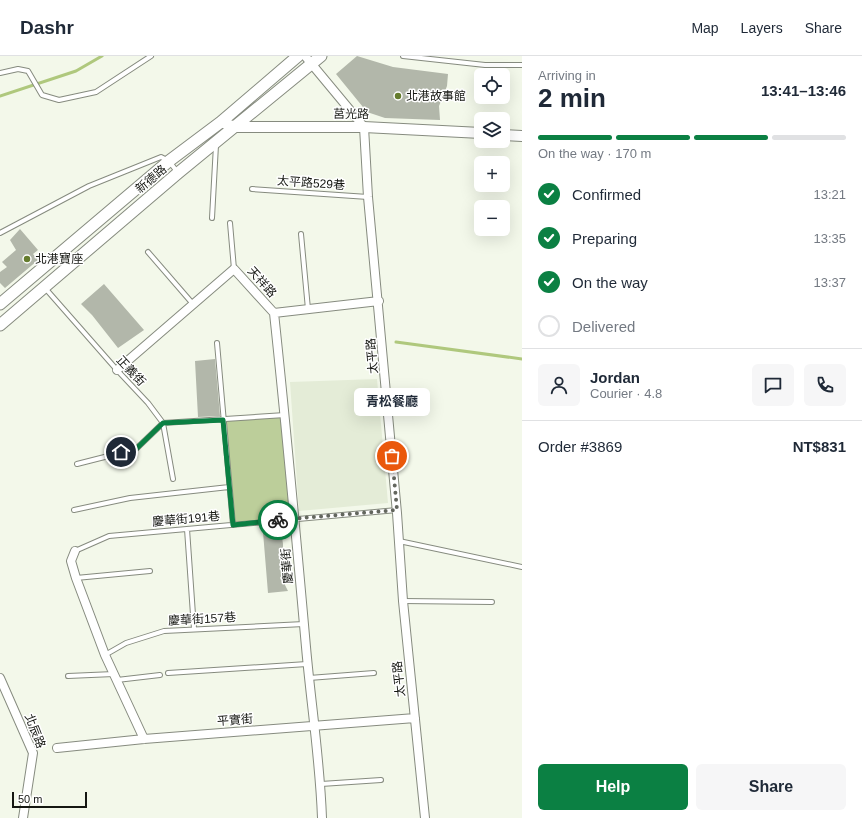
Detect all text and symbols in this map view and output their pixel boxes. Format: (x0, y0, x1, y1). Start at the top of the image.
text: Dashr (20, 17, 74, 38)
text: Map (691, 20, 719, 36)
text: Layers (741, 20, 783, 36)
text: Share (805, 20, 842, 36)
map controls (474, 68, 510, 236)
button: locate (474, 68, 510, 104)
text: Arriving in (538, 68, 596, 83)
text: 13:41–13:46 (761, 82, 846, 99)
text: 2 min (538, 83, 606, 113)
place label: 北港故事館 (406, 89, 466, 103)
marker: 北港故事館 (393, 91, 403, 101)
street label: 莒光路 (333, 107, 369, 121)
button: layers (474, 112, 510, 148)
text: On the way · 170 m (538, 146, 651, 161)
button: + (474, 156, 510, 192)
street label: 新德路 (133, 162, 169, 196)
street label: 太平路529巷 (277, 174, 345, 192)
icon: check (538, 183, 560, 205)
text: Confirmed (572, 186, 641, 203)
text: 13:21 (813, 187, 846, 202)
button: − (474, 200, 510, 236)
icon: check (538, 227, 560, 249)
text: Preparing (572, 230, 637, 247)
text: 13:35 (813, 231, 846, 246)
place label: 北港寶座 (35, 252, 83, 266)
marker: 北港寶座 (22, 254, 32, 264)
street label: 天祥路 (245, 264, 279, 300)
icon: check (538, 271, 560, 293)
text: On the way (572, 274, 648, 291)
text: 13:37 (813, 275, 846, 290)
text: Delivered (572, 318, 635, 335)
street label: 太平路 (363, 337, 381, 375)
street label: 正義街 (114, 353, 148, 389)
button: person (538, 364, 580, 406)
button: chat (752, 364, 794, 406)
button: phone (804, 364, 846, 406)
text: Jordan (590, 369, 640, 386)
text: Courier · 4.8 (590, 386, 662, 401)
callout: 青松餐廳 (354, 388, 430, 416)
text: 青松餐廳 (366, 394, 418, 409)
pin (104, 435, 138, 469)
text: Order #3869 (538, 438, 622, 455)
text: NT$831 (793, 438, 846, 455)
pin (375, 439, 409, 473)
icon: home (110, 441, 132, 463)
icon: bag (381, 445, 403, 467)
courier (258, 500, 298, 540)
street label: 慶華街191巷 (152, 509, 220, 529)
icon: bike (267, 509, 289, 531)
street label: 慶華街 (278, 547, 296, 585)
street label: 慶華街157巷 (168, 610, 236, 628)
street label: 太平路 (390, 660, 408, 698)
street label: 北辰路 (22, 712, 48, 750)
street label: 平實街 (217, 712, 253, 728)
button: Help (538, 764, 688, 810)
button: Share (696, 764, 846, 810)
scale bar (12, 790, 87, 809)
text: 50 m (18, 793, 42, 805)

